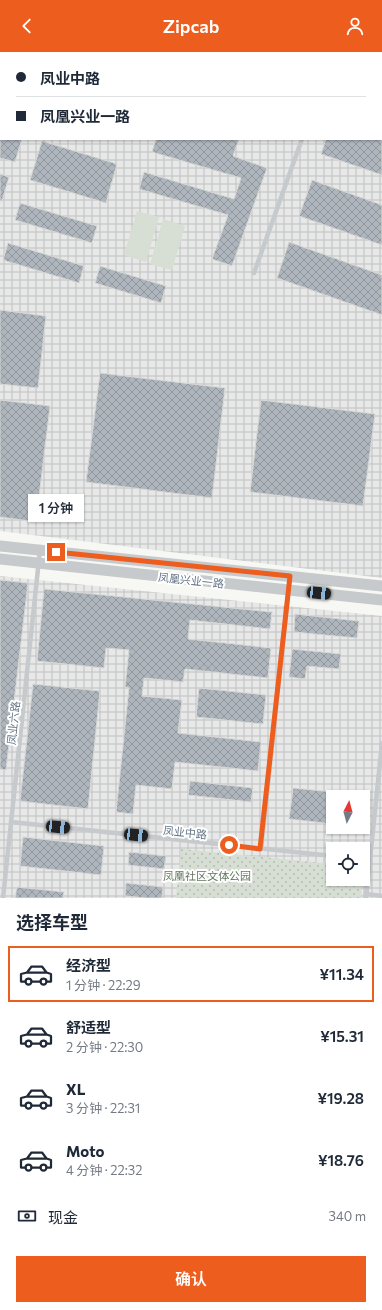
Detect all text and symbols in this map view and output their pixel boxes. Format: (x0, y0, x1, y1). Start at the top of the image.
icon: back (16, 15, 38, 37)
text: Zipcab (163, 15, 219, 37)
icon: person (344, 15, 366, 37)
text: 凤业中路 (40, 69, 100, 87)
text: 凤凰兴业一路 (40, 107, 130, 125)
callout: 1 分钟 (28, 494, 84, 522)
text: 1 分钟 (39, 500, 73, 516)
route end (47, 543, 65, 561)
street label: 凤凰兴业一路 (158, 570, 224, 590)
car (306, 586, 332, 600)
street label: 凤业六路 (4, 700, 22, 746)
north arrow (326, 790, 370, 834)
map controls (326, 790, 370, 886)
car (45, 820, 71, 834)
street label: 凤业中路 (162, 823, 208, 841)
car (123, 828, 149, 842)
route start (220, 836, 238, 854)
button: locate (326, 842, 370, 886)
park label: 凤凰社区文体公园 (163, 869, 251, 882)
text: 选择车型 (16, 911, 88, 933)
icon: car (18, 956, 54, 992)
text: 经济型 (66, 956, 111, 974)
text: ¥11.34 (320, 965, 364, 983)
text: 1 分钟 · 22:29 (66, 977, 141, 993)
icon: car (18, 1018, 54, 1054)
text: 舒适型 (66, 1018, 111, 1036)
text: ¥15.31 (320, 1027, 364, 1045)
text: 2 分钟 · 22:30 (66, 1039, 143, 1055)
icon: car (18, 1080, 54, 1116)
text: XL (66, 1080, 85, 1098)
text: ¥19.28 (317, 1089, 364, 1107)
text: 3 分钟 · 22:31 (66, 1100, 140, 1116)
icon: car (18, 1142, 54, 1178)
text: Moto (66, 1142, 105, 1160)
text: ¥18.76 (318, 1151, 364, 1169)
text: 4 分钟 · 22:32 (66, 1162, 142, 1178)
icon: cash (16, 1205, 38, 1227)
text: 现金 (48, 1208, 78, 1226)
text: 340 m (328, 1208, 366, 1224)
button: 确认 (16, 1256, 366, 1302)

